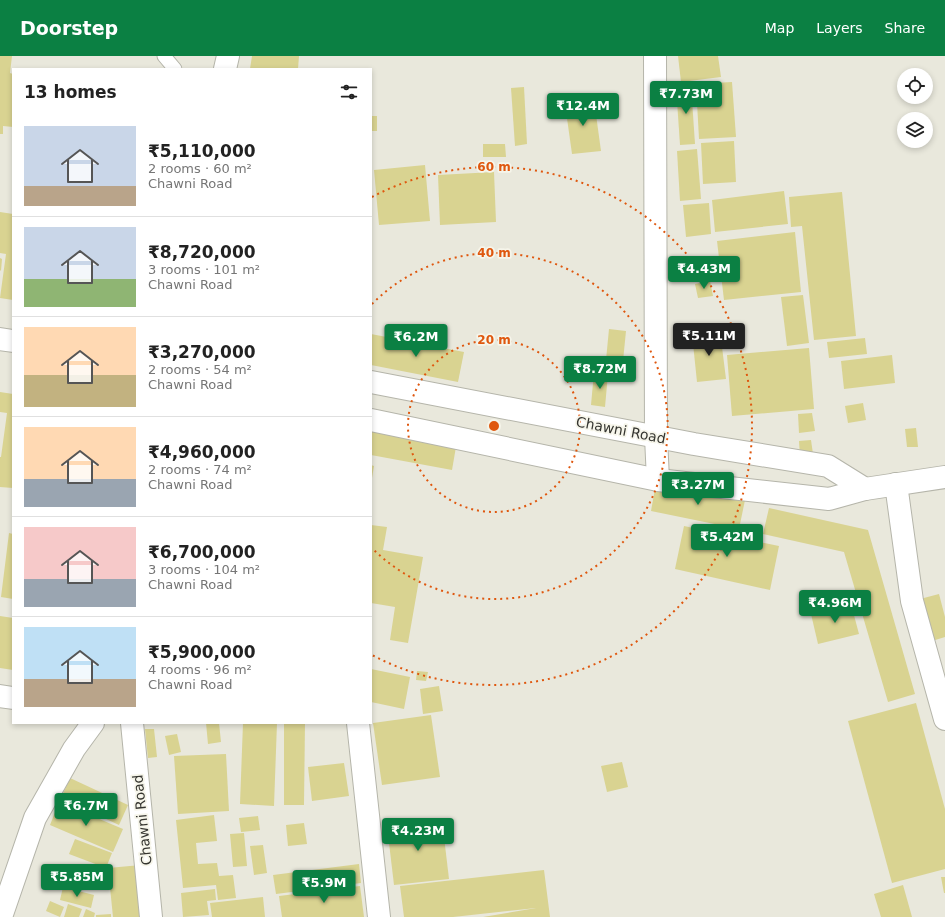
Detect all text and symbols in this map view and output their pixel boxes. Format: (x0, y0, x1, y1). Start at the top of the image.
text: Doorstep (20, 17, 118, 39)
text: Map (765, 20, 794, 36)
text: Layers (816, 20, 863, 36)
text: Share (885, 20, 925, 36)
map controls (897, 68, 933, 148)
button: locate (897, 68, 933, 104)
icon: filters (338, 81, 360, 103)
pin: ₹7.73M (653, 81, 719, 115)
text: 13 homes (24, 82, 117, 102)
text: ₹7.73M (659, 86, 713, 101)
pin: ₹12.4M (550, 93, 616, 127)
text: ₹12.4M (556, 98, 610, 113)
button: layers (897, 112, 933, 148)
text: ₹5,110,000 (148, 141, 256, 161)
icon: home (56, 142, 104, 190)
text: 60 m (477, 160, 511, 174)
text: 2 rooms · 60 m² (148, 161, 252, 176)
text: Chawni Road (148, 176, 233, 191)
text: ₹8,720,000 (148, 242, 256, 262)
icon: home (56, 243, 104, 291)
text: 40 m (477, 246, 511, 260)
pin: ₹4.43M (671, 256, 737, 290)
text: ₹4.43M (677, 261, 731, 276)
text: 3 rooms · 101 m² (148, 262, 260, 277)
text: Chawni Road (148, 277, 233, 292)
pin: ₹5.11M (676, 323, 742, 357)
pin: ₹6.2M (388, 324, 444, 358)
text: ₹5.11M (682, 328, 736, 343)
text: ₹6.2M (393, 329, 439, 344)
text: 20 m (477, 333, 511, 347)
text: ₹3,270,000 (148, 342, 256, 362)
icon: home (56, 343, 104, 391)
pin: ₹8.72M (567, 356, 633, 390)
text: ₹8.72M (573, 361, 627, 376)
text: 2 rooms · 54 m² (148, 362, 252, 377)
text: Chawni Road (148, 377, 233, 392)
street label: Chawni Road (575, 413, 667, 447)
centre of rings (487, 419, 501, 433)
text: ₹4,960,000 (148, 442, 256, 462)
icon: home (56, 443, 104, 491)
text: 2 rooms · 74 m² (148, 462, 252, 477)
pin: ₹3.27M (665, 472, 731, 506)
text: Chawni Road (148, 477, 233, 492)
text: ₹3.27M (671, 477, 725, 492)
pin: ₹5.42M (694, 524, 760, 558)
text: ₹5.42M (700, 529, 754, 544)
text: ₹6,700,000 (148, 542, 256, 562)
icon: home (56, 543, 104, 591)
text: 3 rooms · 104 m² (148, 562, 260, 577)
text: Chawni Road (148, 577, 233, 592)
pin: ₹4.96M (802, 590, 868, 624)
text: ₹4.96M (808, 595, 862, 610)
text: ₹5,900,000 (148, 642, 256, 662)
icon: home (56, 643, 104, 691)
text: 4 rooms · 96 m² (148, 662, 252, 677)
text: Chawni Road (148, 677, 233, 692)
street label: Chawni Road (129, 774, 155, 866)
pin: ₹6.7M (58, 793, 114, 827)
text: ₹6.7M (63, 798, 109, 813)
pin: ₹4.23M (385, 818, 451, 852)
text: ₹4.23M (391, 823, 445, 838)
pin: ₹5.85M (44, 864, 110, 898)
text: ₹5.85M (50, 869, 104, 884)
pin: ₹5.9M (296, 870, 352, 904)
text: ₹5.9M (301, 875, 347, 890)

